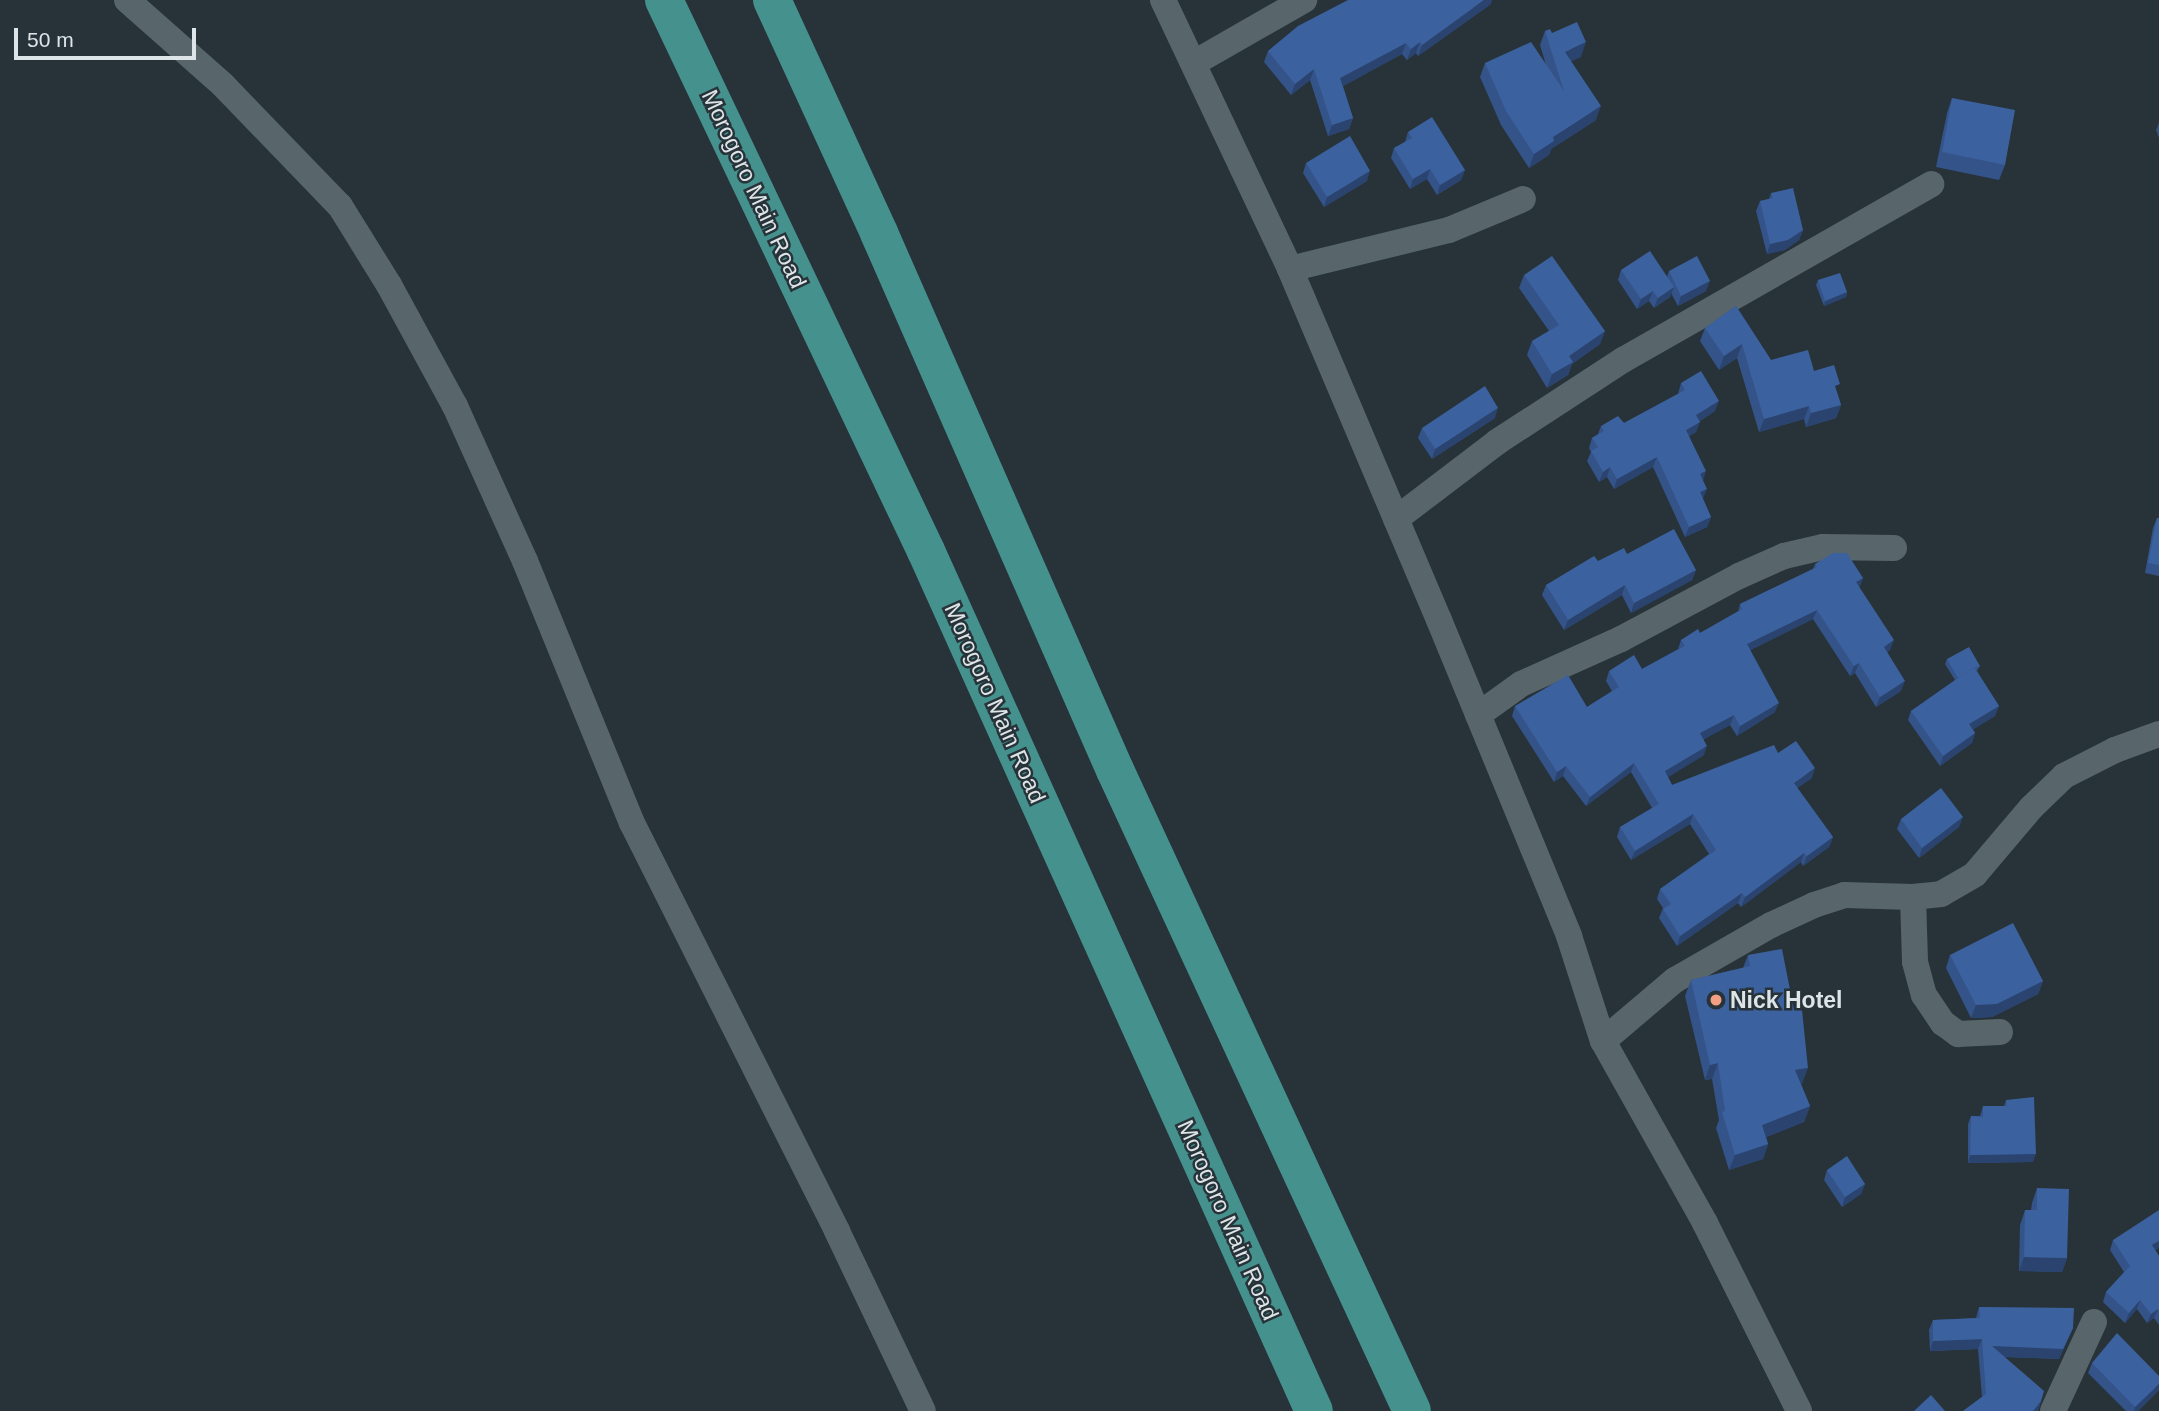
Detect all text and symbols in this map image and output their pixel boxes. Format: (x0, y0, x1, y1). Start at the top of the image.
scale bar (18, 14, 200, 58)
text: 50 m (27, 28, 74, 51)
street label: Morogoro Main Road (696, 85, 812, 293)
street label: Morogoro Main Road (938, 599, 1052, 807)
place label: Nick Hotel (1730, 986, 1842, 1014)
marker: Nick Hotel (1708, 992, 1724, 1008)
street label: Morogoro Main Road (1171, 1116, 1285, 1324)

